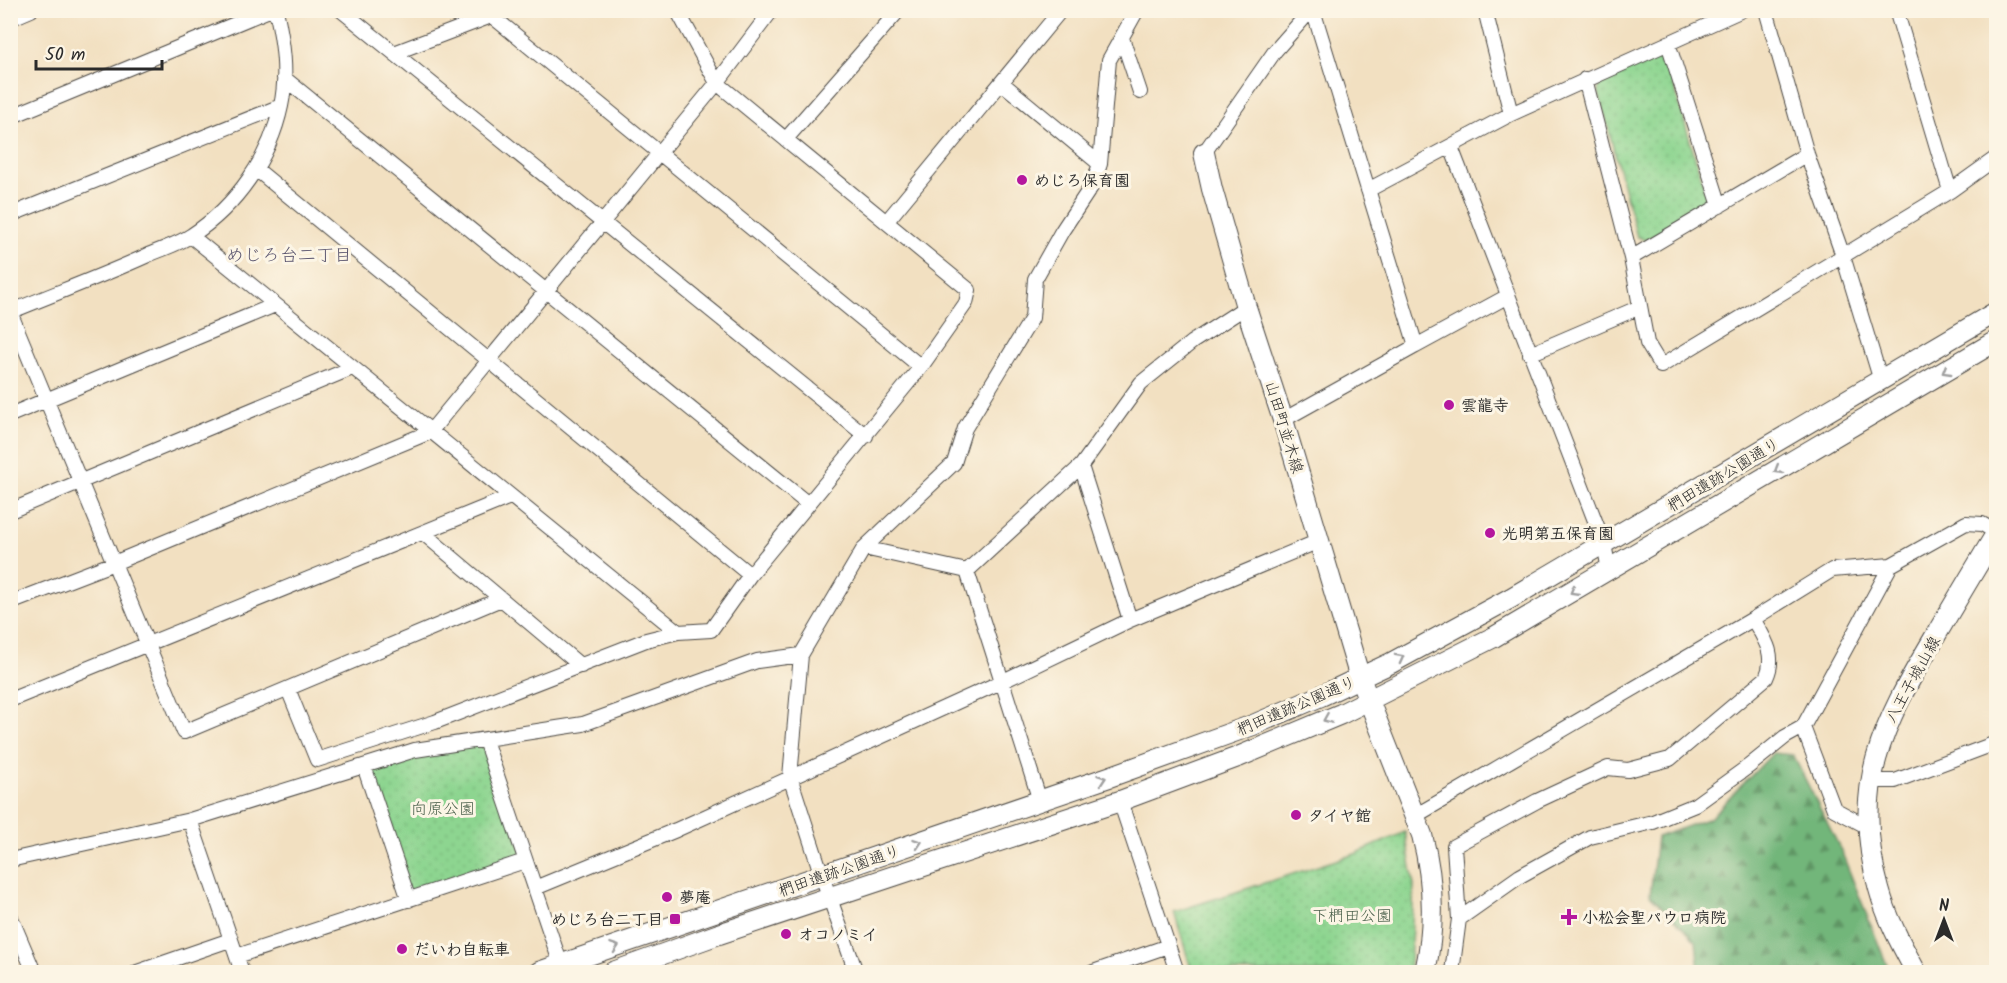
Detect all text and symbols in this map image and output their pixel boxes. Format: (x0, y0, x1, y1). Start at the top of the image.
scale bar (36, 33, 162, 71)
text: 50 m (45, 41, 85, 70)
place label: めじろ保育園 (1034, 169, 1130, 194)
marker: めじろ保育園 (1015, 173, 1029, 187)
district label: めじろ台二丁目 (226, 242, 352, 271)
one-way arrow (1942, 363, 1952, 375)
street label: 山田町並木線 (1258, 378, 1310, 477)
place label: 雲龍寺 (1461, 394, 1509, 419)
marker: 雲龍寺 (1442, 398, 1456, 412)
street label: 椚田遺跡公園通り (1662, 432, 1785, 519)
one-way arrow (1774, 463, 1784, 474)
place label: 光明第五保育園 (1502, 522, 1614, 547)
marker: 光明第五保育園 (1483, 526, 1497, 540)
one-way arrow (1570, 583, 1580, 595)
street label: 八王子城山線 (1879, 632, 1948, 728)
one-way arrow (1393, 654, 1404, 665)
street label: 椚田遺跡公園通り (1233, 670, 1360, 743)
one-way arrow (1322, 712, 1333, 724)
one-way arrow (1097, 774, 1107, 786)
park label: 向原公園 (411, 797, 475, 822)
place label: タイヤ館 (1308, 804, 1371, 829)
marker: タイヤ館 (1289, 808, 1303, 822)
one-way arrow (912, 838, 923, 850)
street label: 椚田遺跡公園通り (775, 839, 904, 904)
place label: 夢庵 (679, 886, 711, 911)
marker: 夢庵 (660, 890, 674, 904)
north arrow (1914, 890, 1974, 950)
text: N (1939, 894, 1949, 919)
park label: 下椚田公園 (1312, 904, 1392, 929)
place label: 小松会聖パウロ病院 (1582, 906, 1726, 931)
place label: めじろ台二丁目 (551, 908, 663, 933)
marker: 小松会聖パウロ病院 (1560, 908, 1578, 926)
marker: めじろ台二丁目 (668, 912, 682, 926)
place label: オコノミイ (798, 923, 878, 948)
marker: オコノミイ (779, 927, 793, 941)
place label: だいわ自転車 (414, 938, 510, 963)
one-way arrow (609, 941, 619, 954)
marker: だいわ自転車 (395, 942, 409, 956)

